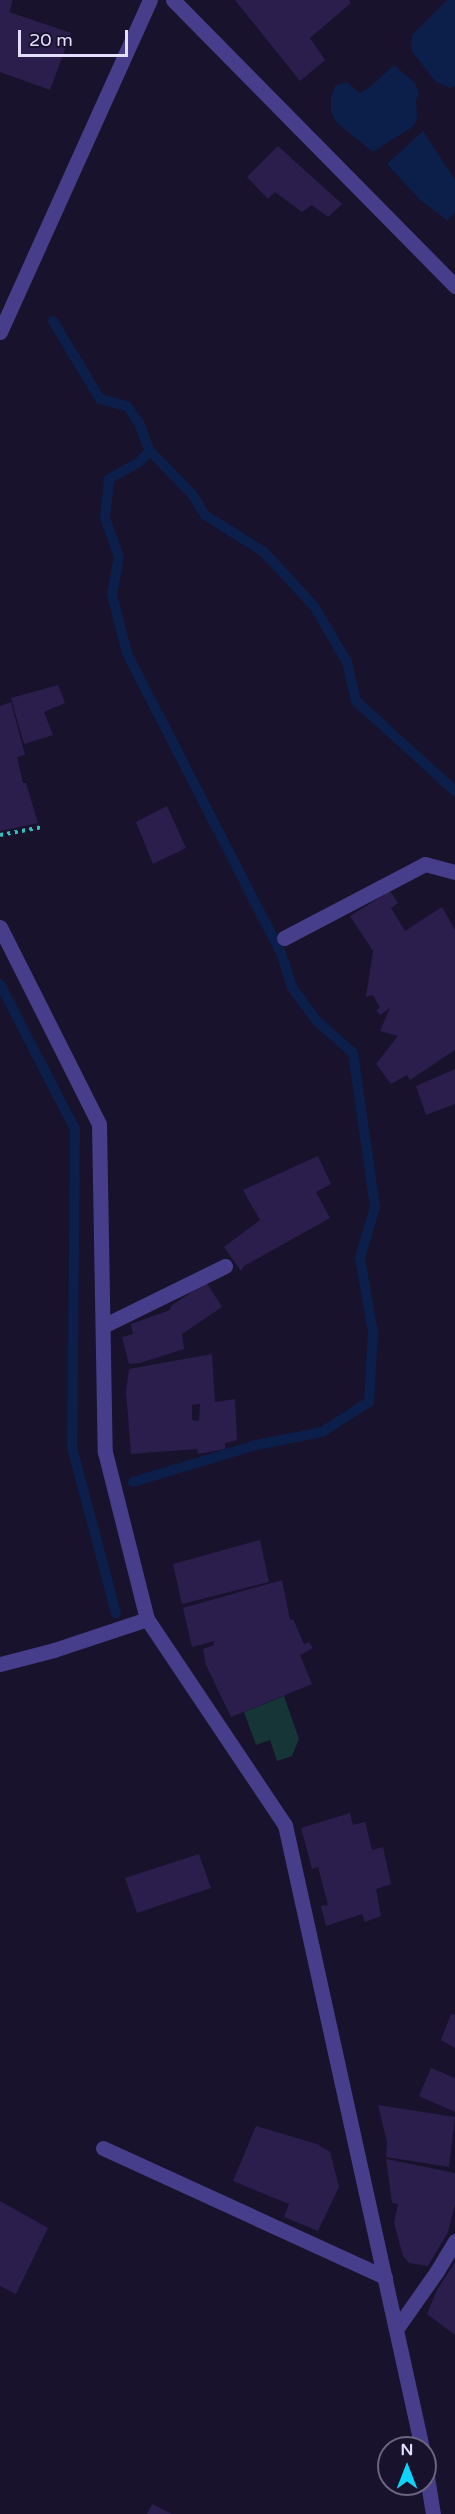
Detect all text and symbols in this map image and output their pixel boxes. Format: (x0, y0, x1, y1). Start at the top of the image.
scale bar (21, 18, 130, 56)
text: 20 m (29, 29, 73, 51)
north arrow (377, 2436, 437, 2496)
text: N (401, 2440, 413, 2460)

